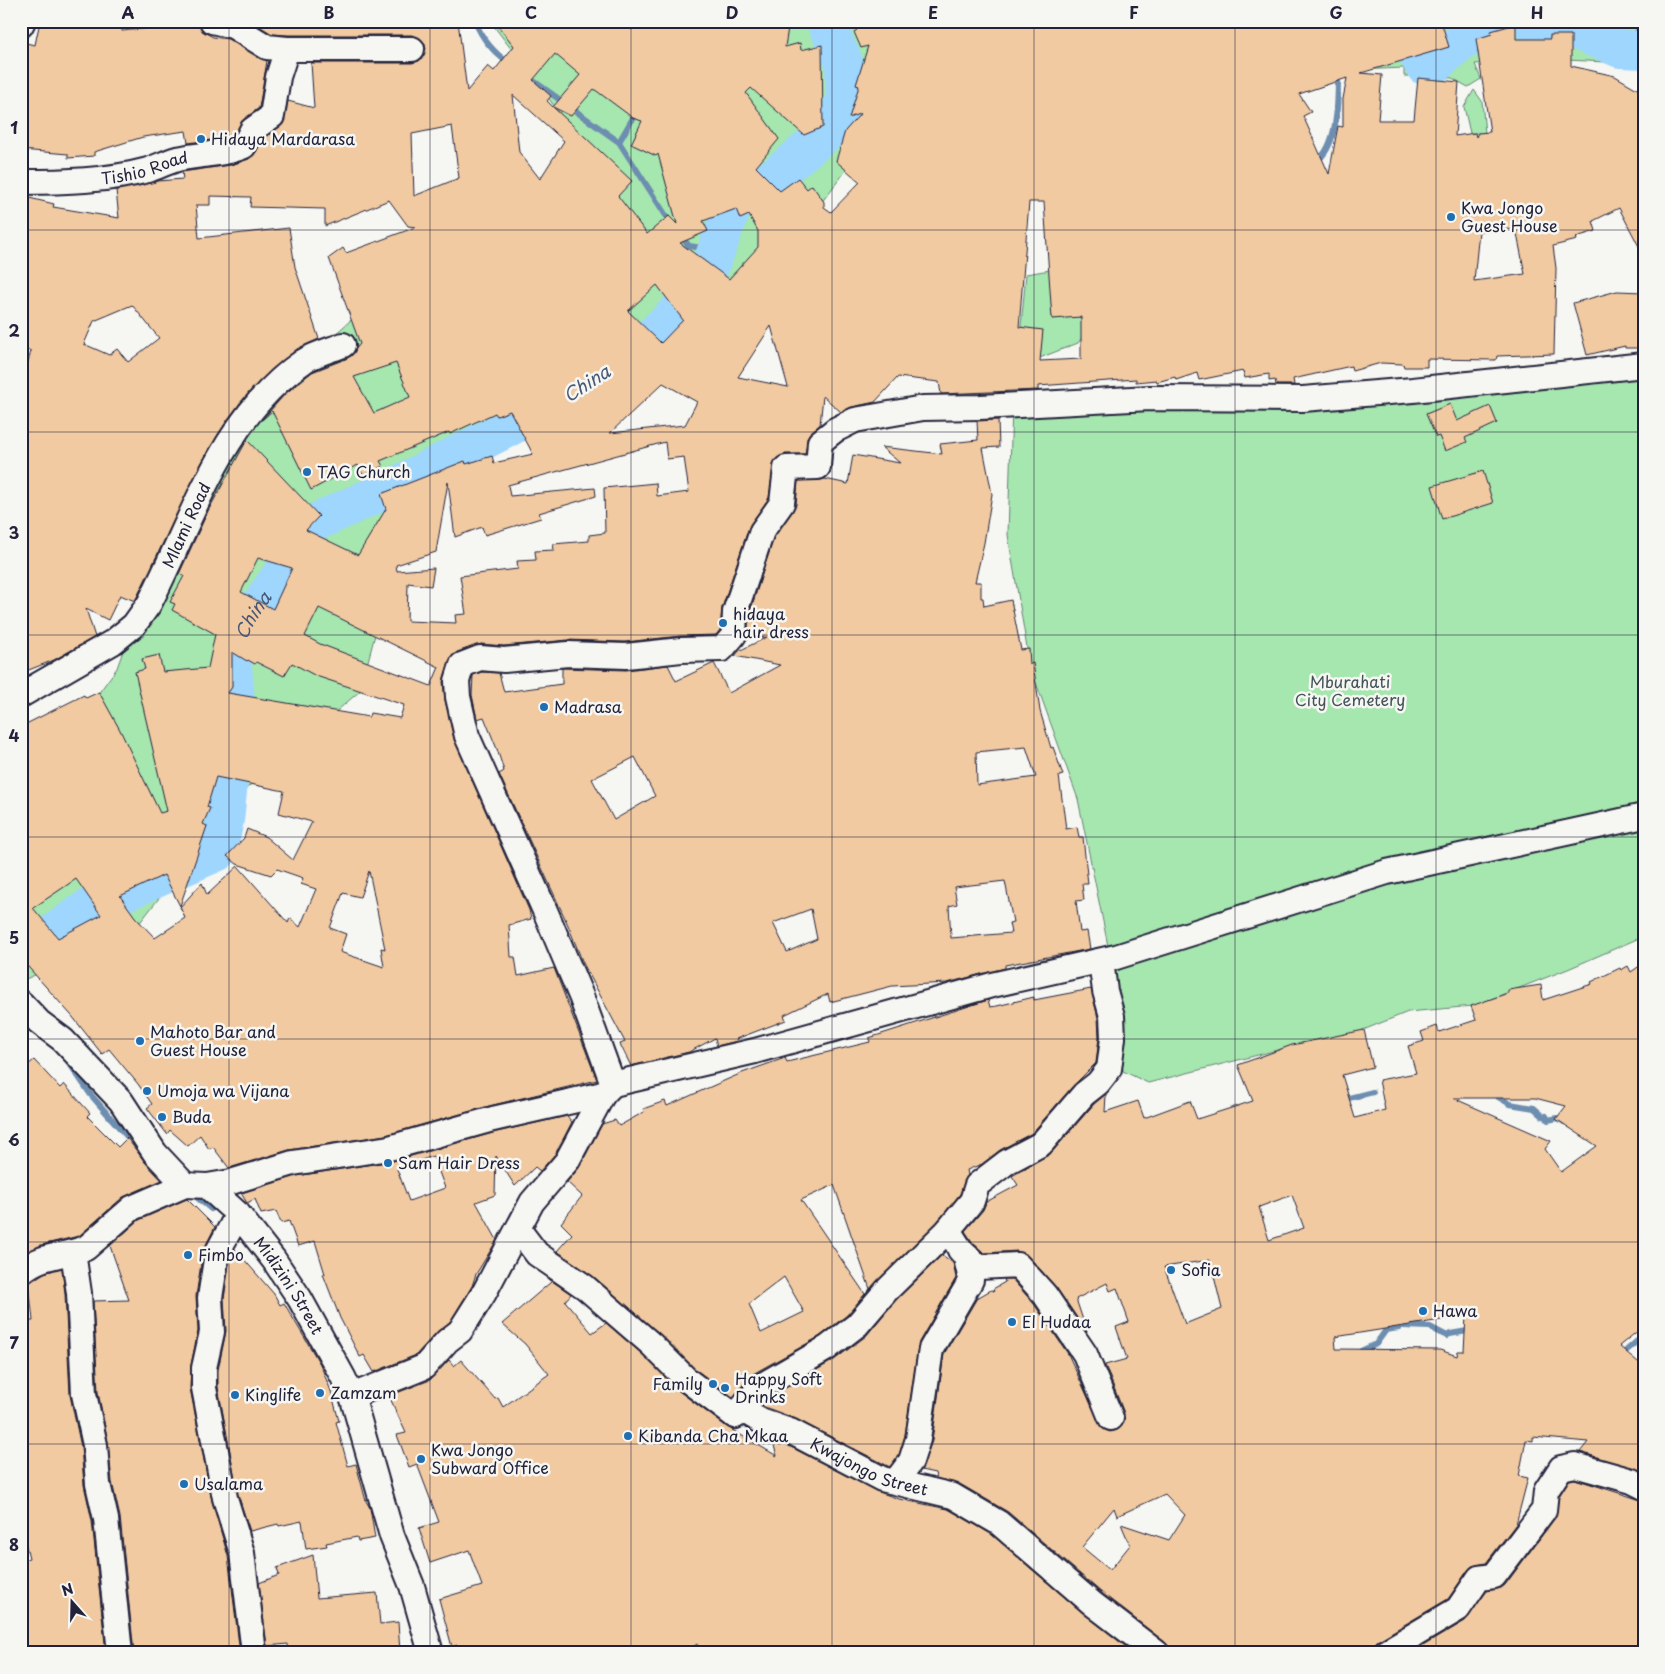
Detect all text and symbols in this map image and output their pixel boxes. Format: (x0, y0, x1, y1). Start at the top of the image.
text: A (122, 0, 135, 24)
text: B (324, 0, 335, 24)
text: C (525, 0, 537, 24)
text: D (726, 0, 738, 24)
text: E (928, 0, 938, 24)
text: F (1129, 0, 1139, 24)
text: G (1329, 0, 1343, 24)
text: H (1531, 0, 1543, 24)
text: 1 (10, 115, 18, 139)
place label: Hidaya Mardarasa (211, 126, 355, 150)
marker: Hidaya Mardarasa (195, 133, 207, 145)
street label: Tishio Road (100, 144, 189, 190)
place label: Kwa Jongo Guest House (1461, 195, 1558, 237)
marker: Kwa Jongo Guest House (1445, 211, 1457, 223)
text: 2 (8, 318, 20, 342)
water label: China (557, 357, 616, 408)
place label: TAG Church (317, 459, 410, 483)
marker: TAG Church (301, 466, 313, 478)
street label: Mlami Road (155, 478, 216, 572)
text: 3 (9, 520, 19, 544)
water label: China (227, 585, 278, 643)
place label: hidaya hair dress (733, 601, 809, 643)
marker: hidaya hair dress (717, 617, 729, 629)
park label: Mburahati City Cemetery (1295, 669, 1405, 711)
place label: Madrasa (554, 694, 622, 718)
marker: Madrasa (538, 701, 550, 713)
text: 4 (9, 723, 20, 747)
text: 5 (9, 925, 19, 949)
place label: Mahoto Bar and Guest House (150, 1019, 276, 1061)
marker: Mahoto Bar and Guest House (134, 1035, 146, 1047)
place label: Umoja wa Vijana (157, 1078, 289, 1102)
marker: Umoja wa Vijana (141, 1085, 153, 1097)
place label: Buda (172, 1104, 212, 1128)
marker: Buda (156, 1111, 168, 1123)
text: 6 (8, 1127, 20, 1151)
place label: Sam Hair Dress (398, 1150, 520, 1174)
marker: Sam Hair Dress (382, 1157, 394, 1169)
street label: Midizini Street (249, 1231, 330, 1339)
place label: Fimbo (198, 1242, 244, 1266)
marker: Fimbo (182, 1249, 194, 1261)
place label: Sofia (1181, 1257, 1221, 1281)
marker: Sofia (1165, 1264, 1177, 1276)
place label: Hawa (1433, 1298, 1477, 1322)
marker: Hawa (1417, 1305, 1429, 1317)
place label: El Hudaa (1022, 1309, 1091, 1333)
marker: El Hudaa (1006, 1316, 1018, 1328)
text: 7 (9, 1330, 19, 1354)
place label: Happy Soft Drinks (735, 1366, 822, 1408)
place label: Family (653, 1371, 703, 1395)
marker: Family (707, 1378, 719, 1390)
place label: Zamzam (330, 1380, 396, 1404)
place label: Kinglife (245, 1382, 301, 1406)
marker: Happy Soft Drinks (719, 1382, 731, 1394)
marker: Zamzam (314, 1387, 326, 1399)
marker: Kinglife (229, 1389, 241, 1401)
place label: Kibanda Cha Mkaa (638, 1423, 788, 1447)
marker: Kibanda Cha Mkaa (622, 1430, 634, 1442)
street label: Kwajongo Street (807, 1431, 931, 1501)
place label: Kwa Jongo Subward Office (431, 1437, 549, 1479)
marker: Kwa Jongo Subward Office (415, 1453, 427, 1465)
place label: Usalama (194, 1471, 263, 1495)
marker: Usalama (178, 1478, 190, 1490)
text: 8 (9, 1532, 19, 1556)
north arrow (48, 1576, 98, 1626)
text: N (59, 1578, 76, 1601)

